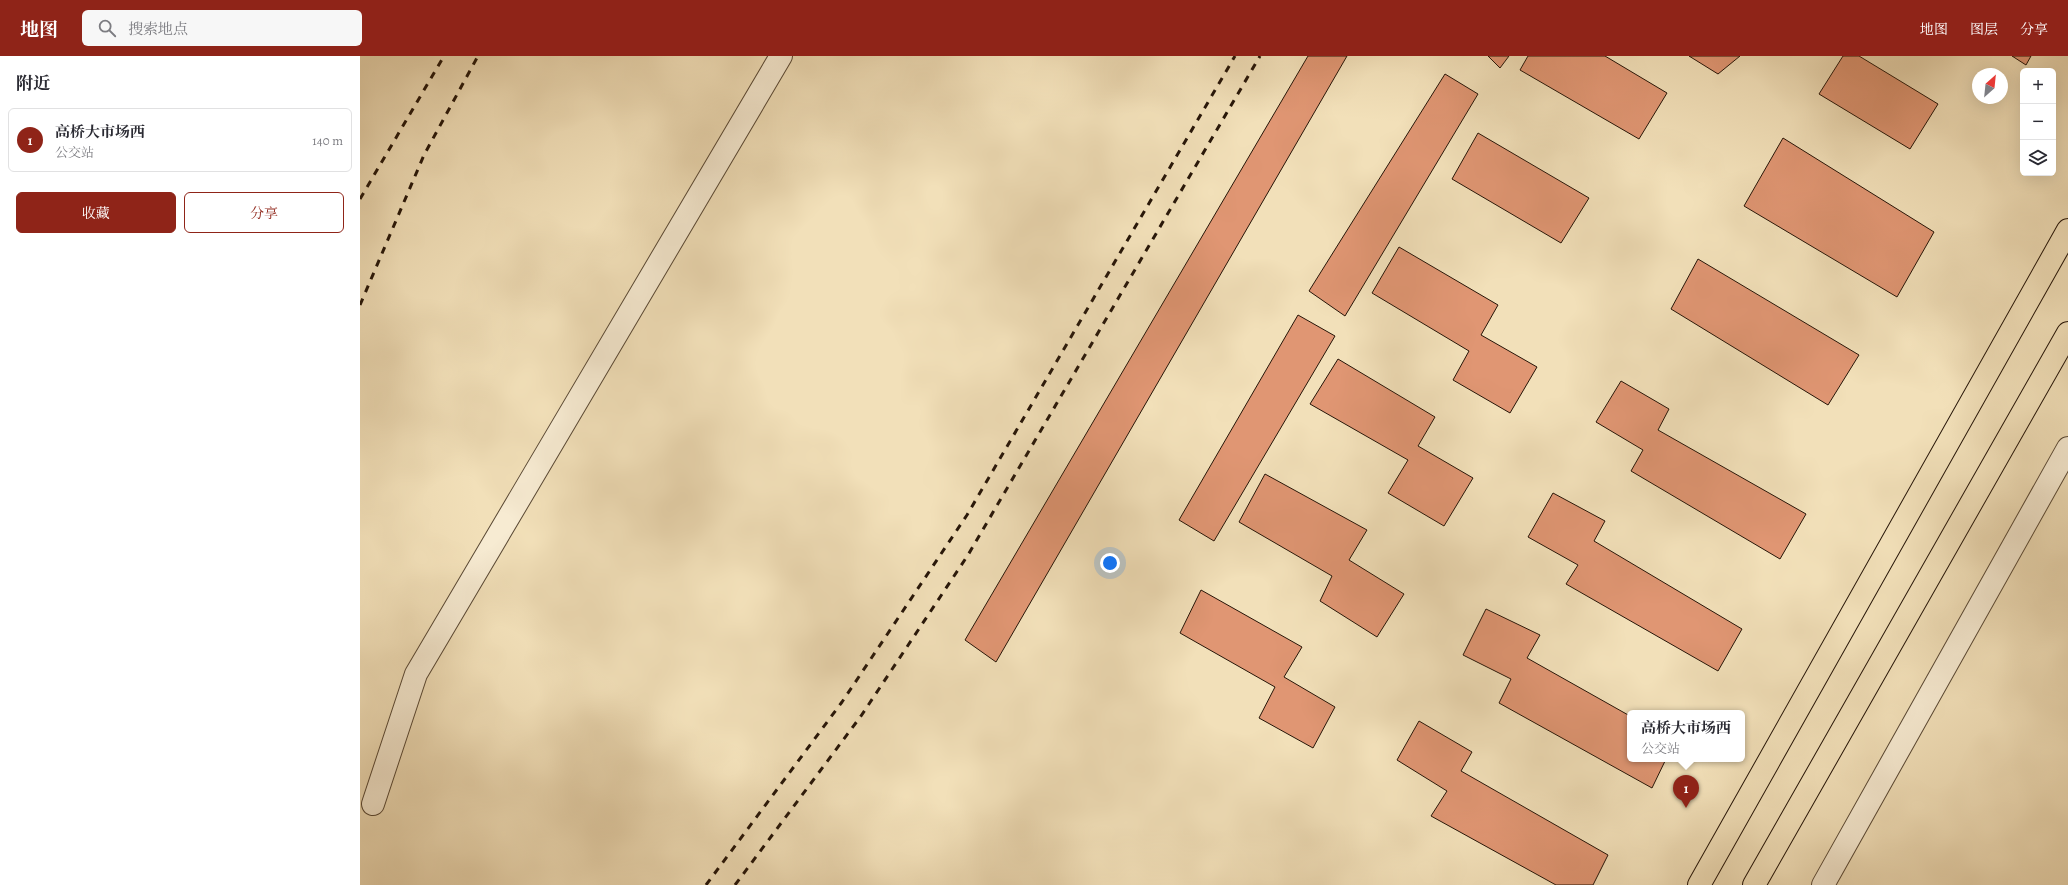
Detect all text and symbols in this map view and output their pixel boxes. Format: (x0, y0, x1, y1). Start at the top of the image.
search box (82, 10, 362, 46)
text: 地图 (20, 17, 58, 43)
icon: search (96, 17, 118, 39)
text: 搜索地点 (128, 19, 188, 39)
text: 地图 (1920, 20, 1948, 39)
text: 图层 (1970, 20, 1998, 39)
text: 分享 (2020, 20, 2048, 39)
north arrow (1972, 68, 2008, 104)
map controls (2020, 68, 2056, 176)
button: + (2020, 68, 2056, 104)
text: 附近 (16, 72, 50, 95)
button: − (2020, 104, 2056, 140)
text: 高桥大市场西 (55, 122, 145, 142)
text: 1 (28, 132, 32, 149)
text: 140 m (312, 132, 343, 149)
button: layers (2020, 140, 2056, 176)
text: 公交站 (55, 144, 94, 161)
button: 收藏 (16, 192, 176, 233)
button: 分享 (184, 192, 344, 233)
your location (1100, 553, 1120, 573)
popup (1627, 710, 1745, 762)
text: 高桥大市场西 (1641, 718, 1731, 738)
text: 公交站 (1641, 740, 1680, 757)
pin: 1 (1673, 775, 1699, 808)

